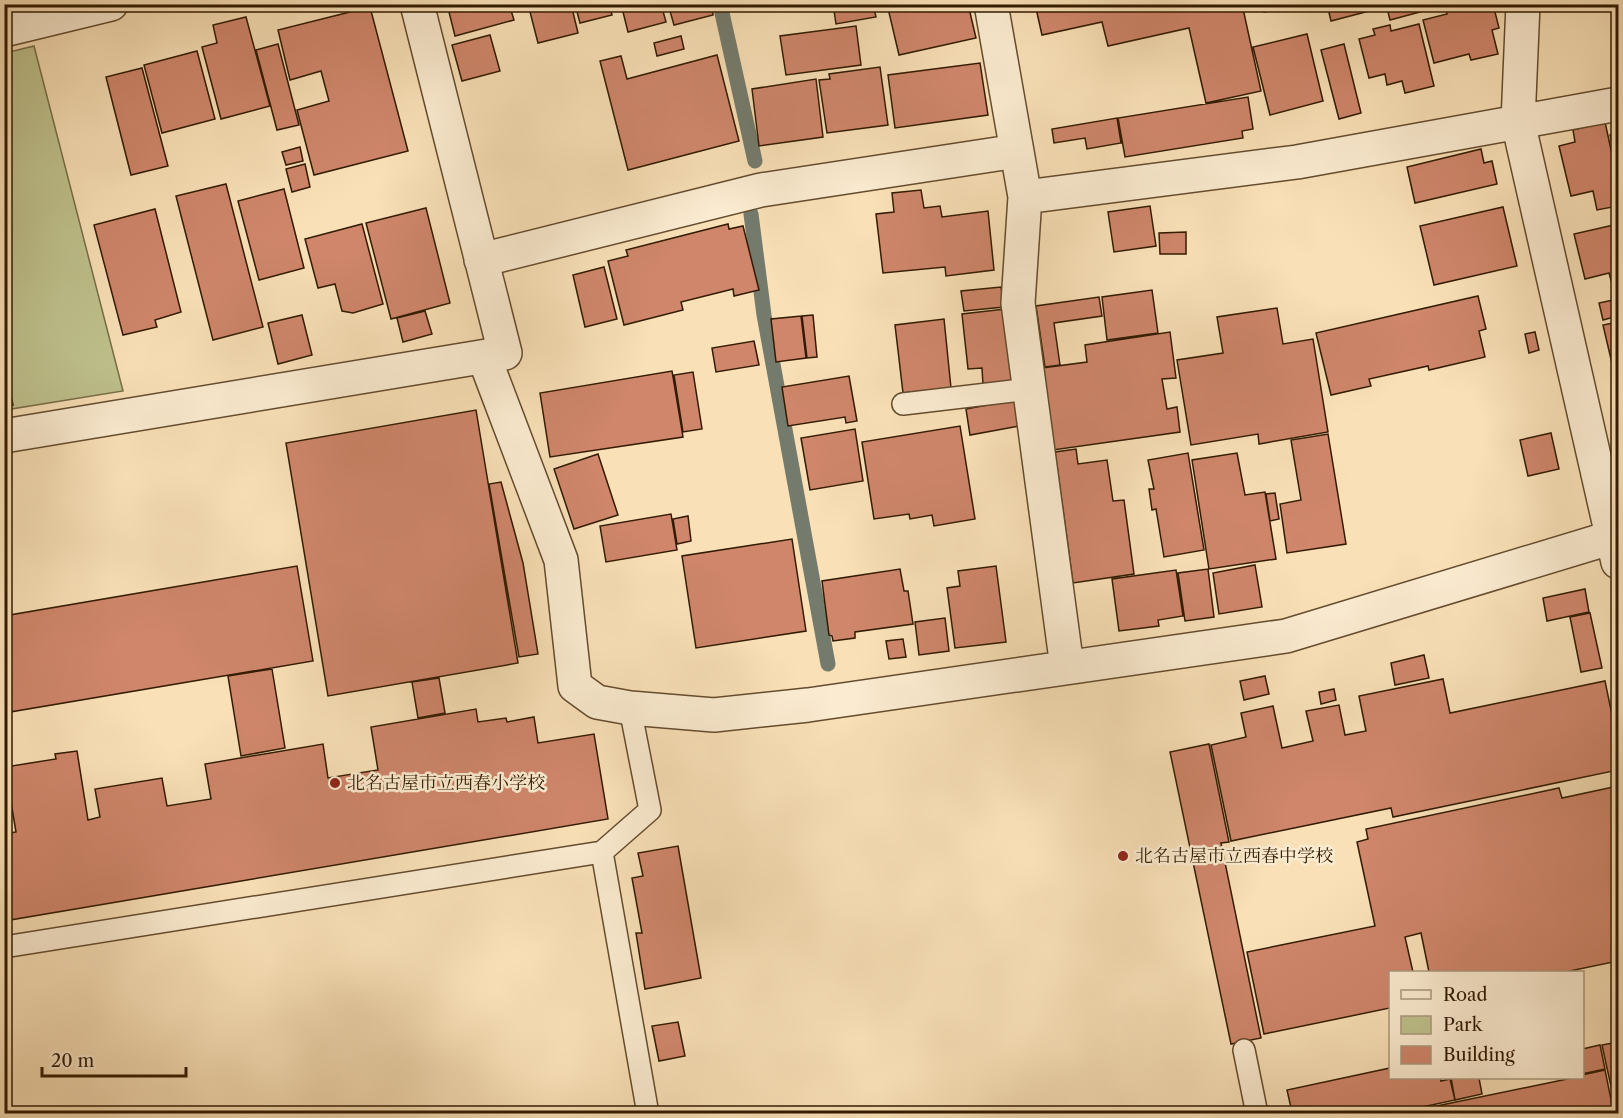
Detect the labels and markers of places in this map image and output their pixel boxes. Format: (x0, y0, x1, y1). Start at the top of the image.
place label: 北名古屋市立西春小学校 (347, 772, 545, 794)
marker: 北名古屋市立西春小学校 (328, 776, 342, 790)
place label: 北名古屋市立西春中学校 (1135, 845, 1333, 867)
marker: 北名古屋市立西春中学校 (1116, 849, 1130, 863)

